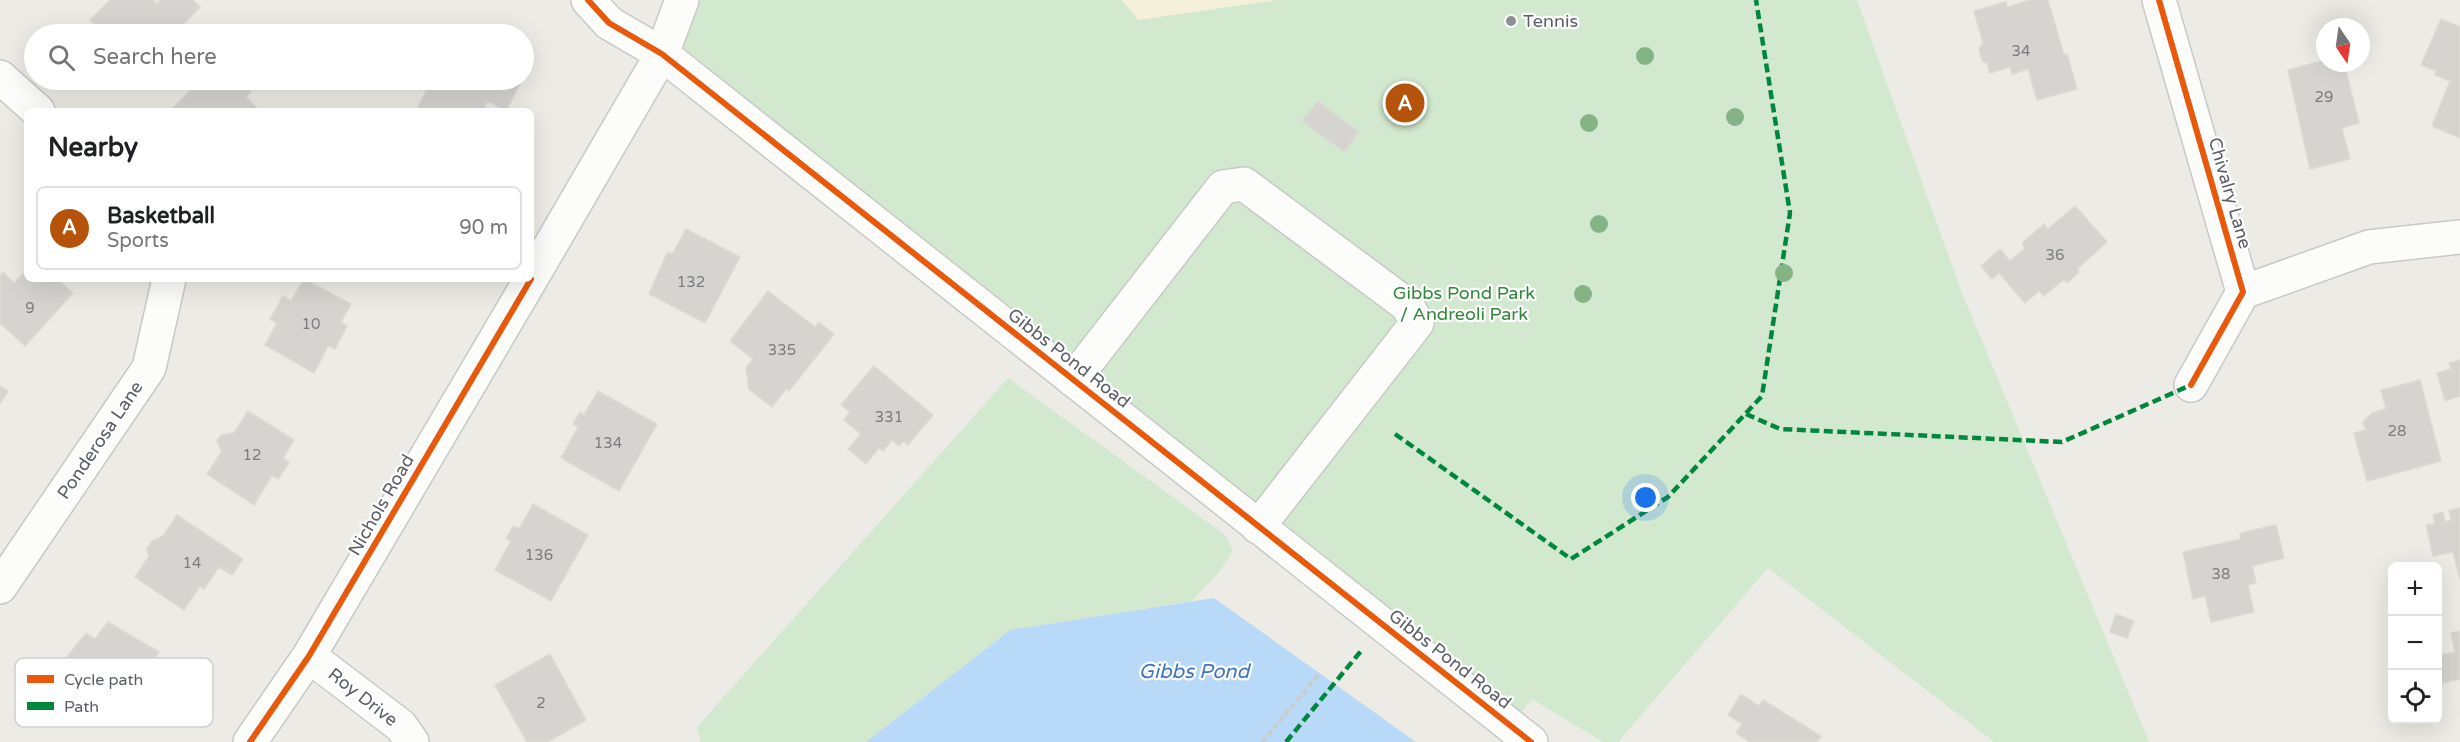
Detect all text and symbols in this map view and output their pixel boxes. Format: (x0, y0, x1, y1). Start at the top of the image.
place label: Tennis (1523, 10, 1578, 32)
marker: Tennis (1504, 14, 1518, 28)
north arrow (2316, 18, 2370, 72)
search box (24, 24, 534, 90)
icon: search (45, 41, 78, 74)
house number: 34 (2012, 42, 2030, 60)
text: Search here (93, 44, 217, 70)
pin: A (1386, 80, 1424, 126)
house number: 29 (2315, 88, 2333, 106)
text: Nearby (48, 132, 138, 163)
street label: Chivalry Lane (2204, 135, 2256, 251)
text: Basketball (107, 203, 215, 229)
text: A (62, 216, 77, 240)
text: 90 m (459, 216, 508, 240)
text: Sports (107, 229, 169, 253)
house number: 36 (2046, 246, 2064, 264)
house number: 132 (677, 273, 705, 291)
park label: Gibbs Pond Park / Andreoli Park (1393, 282, 1535, 325)
house number: 9 (25, 299, 35, 317)
street label: Gibbs Pond Road (1003, 303, 1135, 413)
house number: 10 (302, 315, 320, 333)
house number: 335 (768, 341, 796, 359)
street label: Ponderosa Lane (52, 377, 148, 503)
house number: 331 (875, 408, 903, 426)
house number: 28 (2388, 422, 2406, 440)
house number: 134 (594, 434, 622, 452)
house number: 12 (243, 446, 261, 464)
street label: Nichols Road (343, 450, 419, 560)
your location (1631, 483, 1660, 512)
house number: 136 (525, 546, 553, 564)
house number: 14 (183, 554, 201, 572)
map controls (2388, 562, 2442, 724)
button: + (2388, 562, 2442, 616)
house number: 38 (2212, 565, 2230, 583)
street label: Gibbs Pond Road (1384, 604, 1516, 714)
button: − (2388, 616, 2442, 670)
legend (15, 658, 213, 727)
water label: Gibbs Pond (1139, 660, 1252, 684)
street label: Roy Drive (324, 663, 402, 731)
text: Cycle path (64, 670, 143, 690)
button: locate (2388, 670, 2442, 724)
house number: 2 (536, 694, 546, 712)
text: Path (64, 697, 99, 717)

